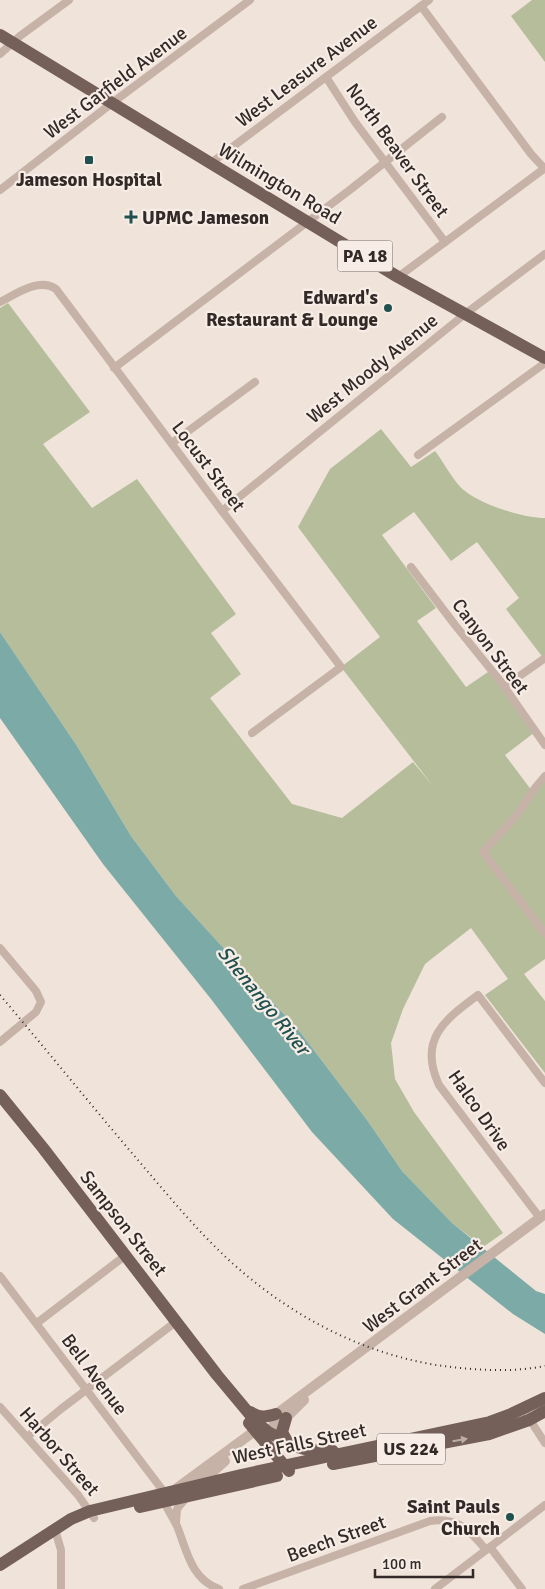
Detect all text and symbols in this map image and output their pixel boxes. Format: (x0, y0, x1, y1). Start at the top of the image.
street label: West Leasure Avenue (231, 11, 382, 133)
street label: West Garfield Avenue (39, 21, 192, 144)
street label: North Beaver Street (340, 79, 454, 223)
street label: Wilmington Road (214, 138, 345, 230)
marker: Jameson Hospital (83, 154, 95, 166)
place label: Jameson Hospital (16, 168, 162, 192)
place label: UPMC Jameson (142, 206, 269, 230)
marker: UPMC Jameson (124, 210, 138, 224)
road number: PA 18 (338, 240, 392, 272)
place label: Edward's Restaurant & Lounge (206, 286, 378, 332)
marker: Edward's Restaurant & Lounge (382, 302, 394, 314)
street label: West Moody Avenue (302, 309, 443, 429)
street label: Locust Street (166, 417, 250, 517)
street label: Canyon Street (446, 594, 534, 699)
water label: Shenango River (212, 941, 317, 1062)
street label: Halco Drive (443, 1065, 516, 1156)
street label: Sampson Street (74, 1166, 172, 1282)
street label: West Grant Street (358, 1233, 487, 1339)
street label: Bell Avenue (56, 1329, 133, 1420)
street label: Harbor Street (14, 1402, 105, 1501)
street label: West Falls Street (230, 1418, 369, 1470)
road number: US 224 (377, 1434, 445, 1465)
one-way arrow (452, 1436, 468, 1444)
place label: Saint Pauls Church (407, 1495, 500, 1541)
street label: Beech Street (284, 1510, 389, 1568)
marker: Saint Pauls Church (504, 1511, 516, 1523)
scale bar (375, 1546, 472, 1578)
text: 100 m (382, 1555, 422, 1573)

